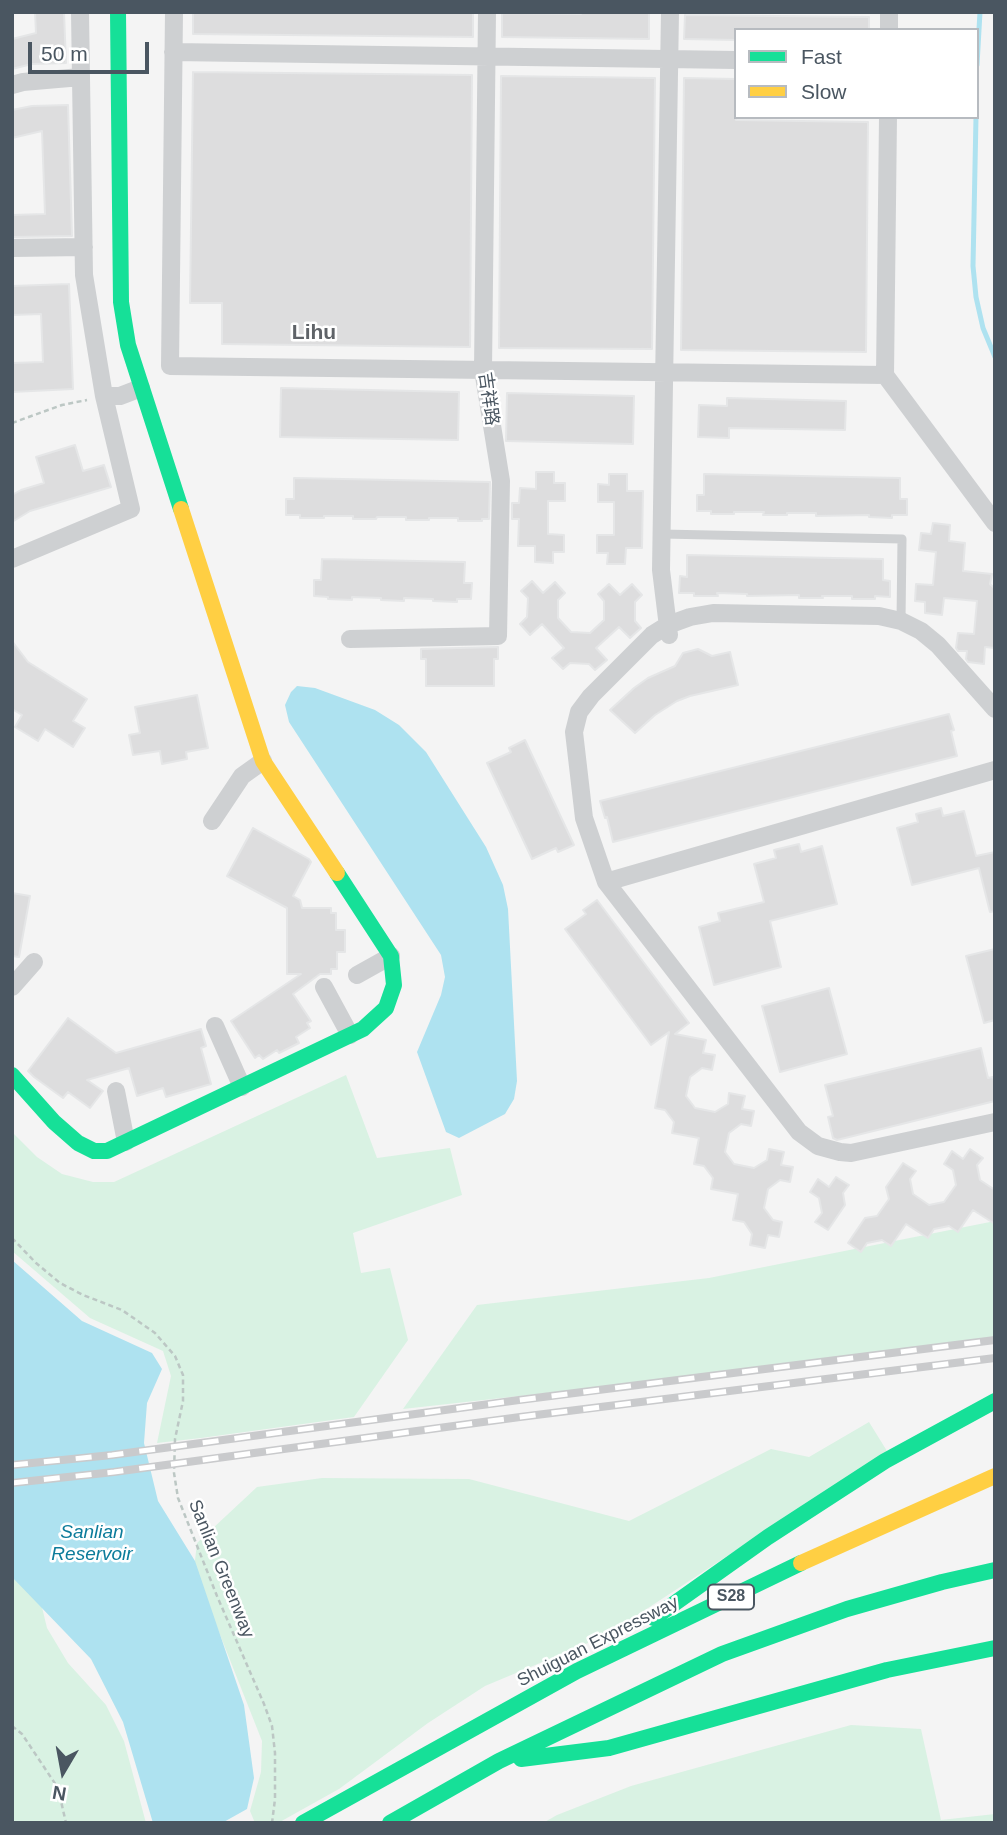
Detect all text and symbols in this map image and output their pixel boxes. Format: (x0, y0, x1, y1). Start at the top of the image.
scale bar (32, 28, 152, 72)
legend (734, 28, 979, 119)
text: 50 m (41, 42, 88, 65)
text: Fast (801, 45, 842, 68)
text: Slow (801, 80, 847, 103)
district label: Lihu (292, 320, 336, 346)
street label: 吉祥路 (474, 371, 502, 427)
street label: Sanlian Greenway (183, 1497, 259, 1641)
water label: Sanlian Reservoir (51, 1522, 133, 1566)
road number: S28 (708, 1584, 754, 1610)
street label: Shuiguan Expressway (514, 1592, 682, 1692)
north arrow (28, 1737, 98, 1807)
text: N (51, 1782, 68, 1805)

